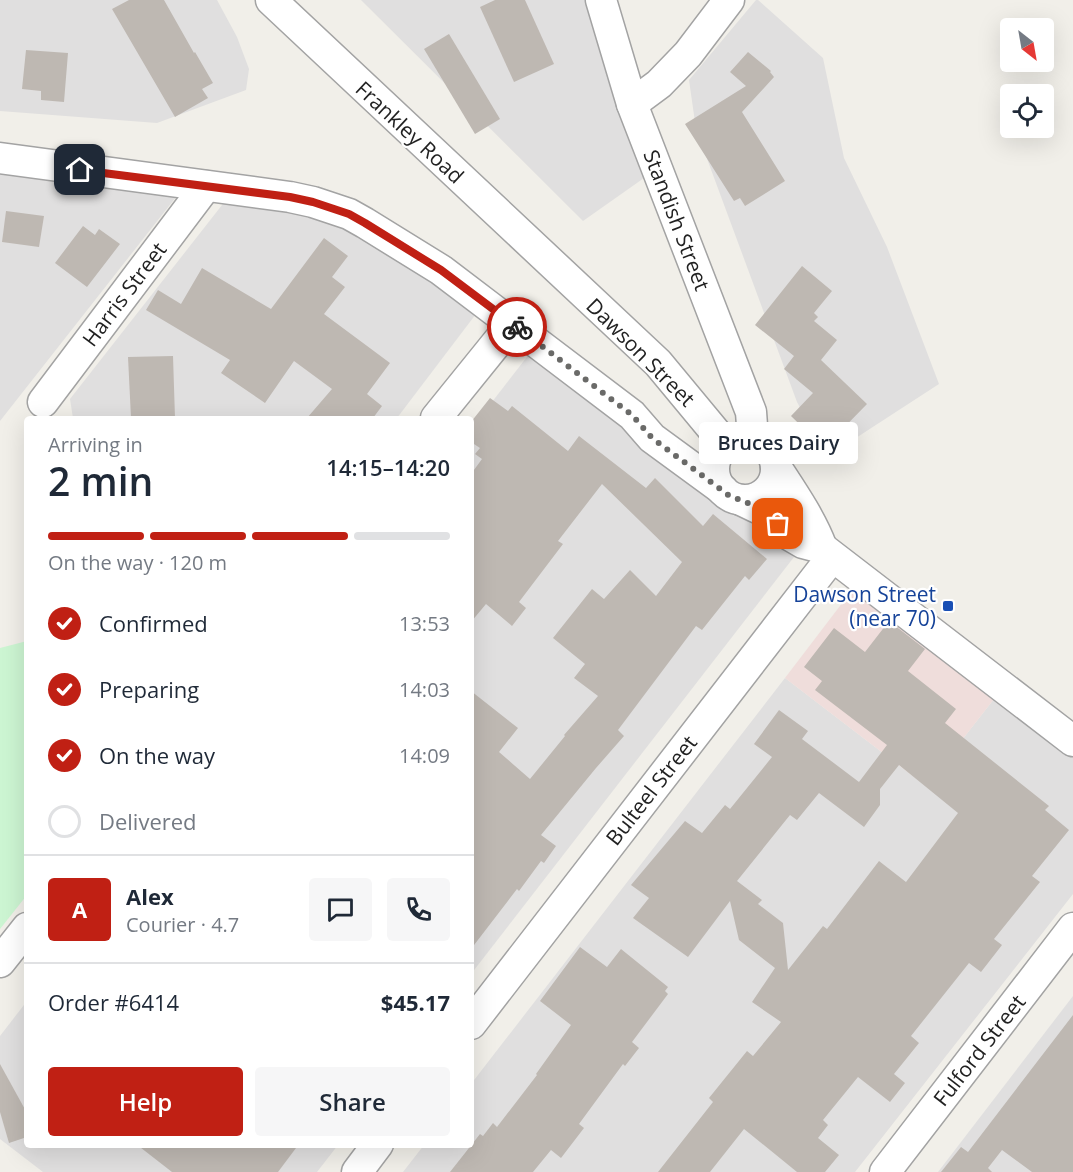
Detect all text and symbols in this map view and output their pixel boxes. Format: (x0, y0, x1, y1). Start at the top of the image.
north arrow (1000, 18, 1054, 72)
map controls (1000, 18, 1054, 138)
street label: Frankley Road (350, 75, 470, 189)
button: locate (1000, 84, 1054, 138)
pin (54, 144, 105, 195)
street label: Standish Street (637, 146, 717, 294)
icon: home (63, 153, 96, 186)
street label: Harris Street (76, 236, 172, 352)
street label: Dawson Street (581, 292, 701, 412)
courier (487, 297, 547, 357)
icon: bike (501, 311, 534, 344)
callout: Bruces Dairy (698, 422, 858, 464)
text: Bruces Dairy (717, 429, 840, 456)
text: Arriving in (48, 431, 143, 458)
text: 14:15–14:20 (326, 452, 450, 482)
text: 2 min (48, 454, 153, 507)
pin (752, 498, 803, 549)
icon: bag (761, 507, 794, 540)
text: On the way · 120 m (48, 549, 227, 576)
place label: Dawson Street (near 70) (793, 580, 936, 632)
marker: Dawson Street (near 70) (941, 599, 955, 613)
icon: check (48, 607, 81, 640)
text: Confirmed (99, 608, 208, 638)
text: 13:53 (399, 610, 450, 637)
icon: check (48, 673, 81, 706)
text: Preparing (99, 674, 199, 704)
text: 14:03 (399, 676, 450, 703)
street label: Bulteel Street (599, 729, 703, 851)
icon: check (48, 739, 81, 772)
text: On the way (99, 740, 215, 770)
text: 14:09 (399, 742, 450, 769)
text: Delivered (99, 806, 197, 836)
button: chat (309, 878, 372, 941)
button: phone (387, 878, 450, 941)
text: Alex (126, 881, 174, 911)
text: A (72, 894, 87, 924)
text: Courier · 4.7 (126, 911, 239, 938)
text: Order #6414 (48, 987, 179, 1017)
text: $45.17 (381, 987, 450, 1017)
street label: Fulford Street (927, 988, 1031, 1112)
button: Help (48, 1067, 243, 1136)
button: Share (255, 1067, 450, 1136)

